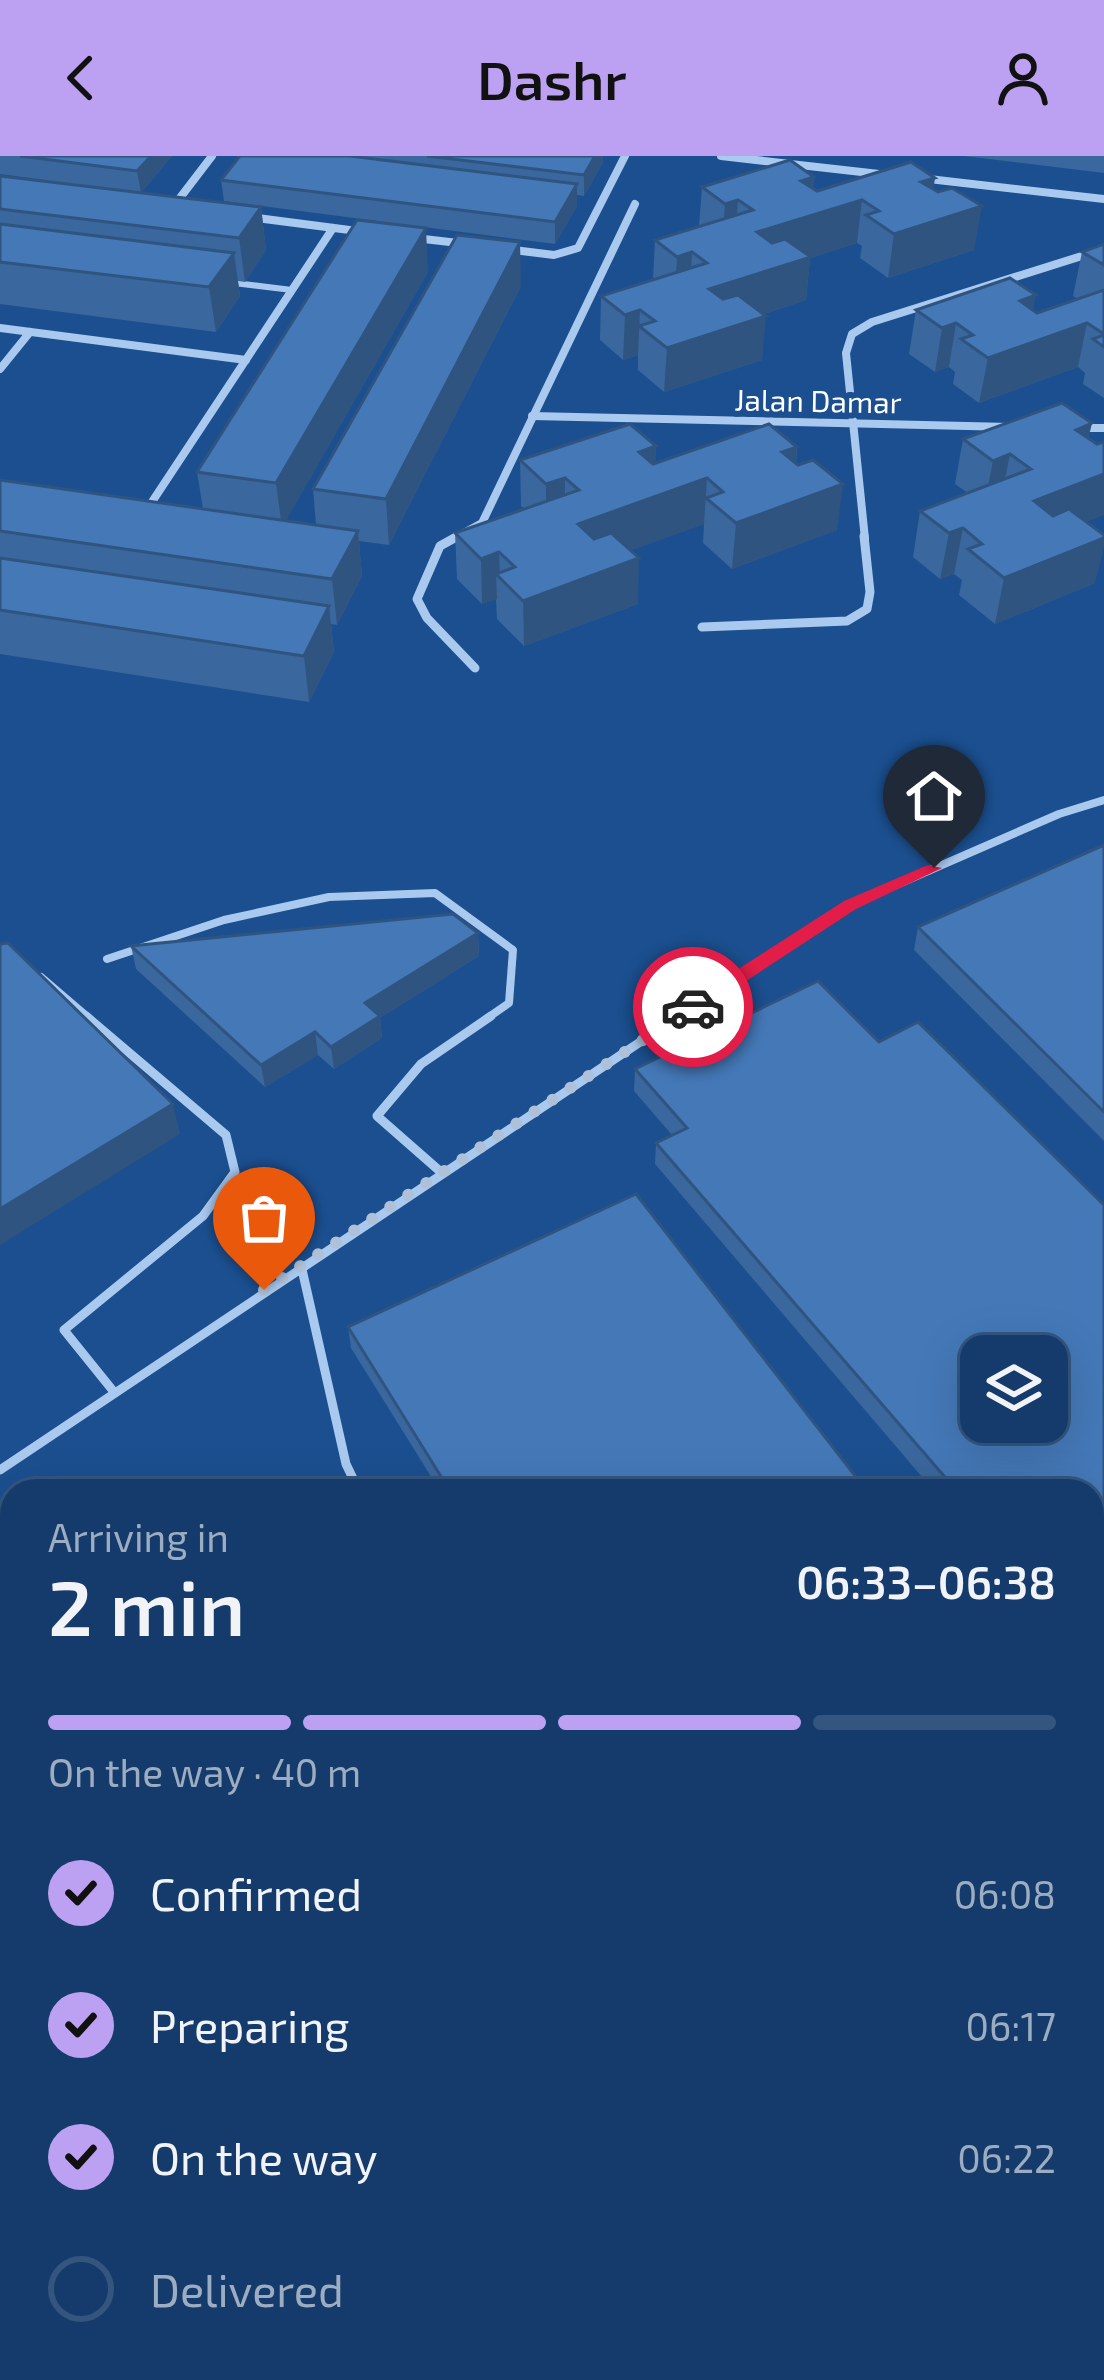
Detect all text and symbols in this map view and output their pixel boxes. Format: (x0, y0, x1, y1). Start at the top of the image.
icon: back (48, 45, 114, 111)
icon: person (990, 45, 1056, 111)
text: Dashr (477, 46, 627, 111)
street label: Jalan Damar (734, 381, 902, 419)
pin (883, 745, 985, 868)
icon: home (901, 763, 967, 829)
courier (633, 947, 753, 1067)
icon: car (660, 974, 726, 1040)
pin (213, 1167, 315, 1290)
icon: bag (231, 1185, 297, 1251)
map controls (960, 1335, 1068, 1443)
button: layers (960, 1335, 1068, 1443)
text: Arriving in (48, 1513, 229, 1560)
text: 06:33–06:38 (796, 1554, 1056, 1608)
text: 2 min (48, 1558, 245, 1652)
text: On the way · 40 m (48, 1748, 361, 1795)
icon: check (48, 1860, 114, 1926)
text: Confirmed (150, 1866, 362, 1920)
text: 06:08 (954, 1870, 1056, 1917)
icon: check (48, 1992, 114, 2058)
text: Preparing (150, 1998, 349, 2052)
text: 06:17 (965, 2002, 1056, 2049)
icon: check (48, 2124, 114, 2190)
text: On the way (150, 2130, 377, 2184)
text: 06:22 (957, 2134, 1056, 2181)
text: Delivered (150, 2262, 344, 2316)

